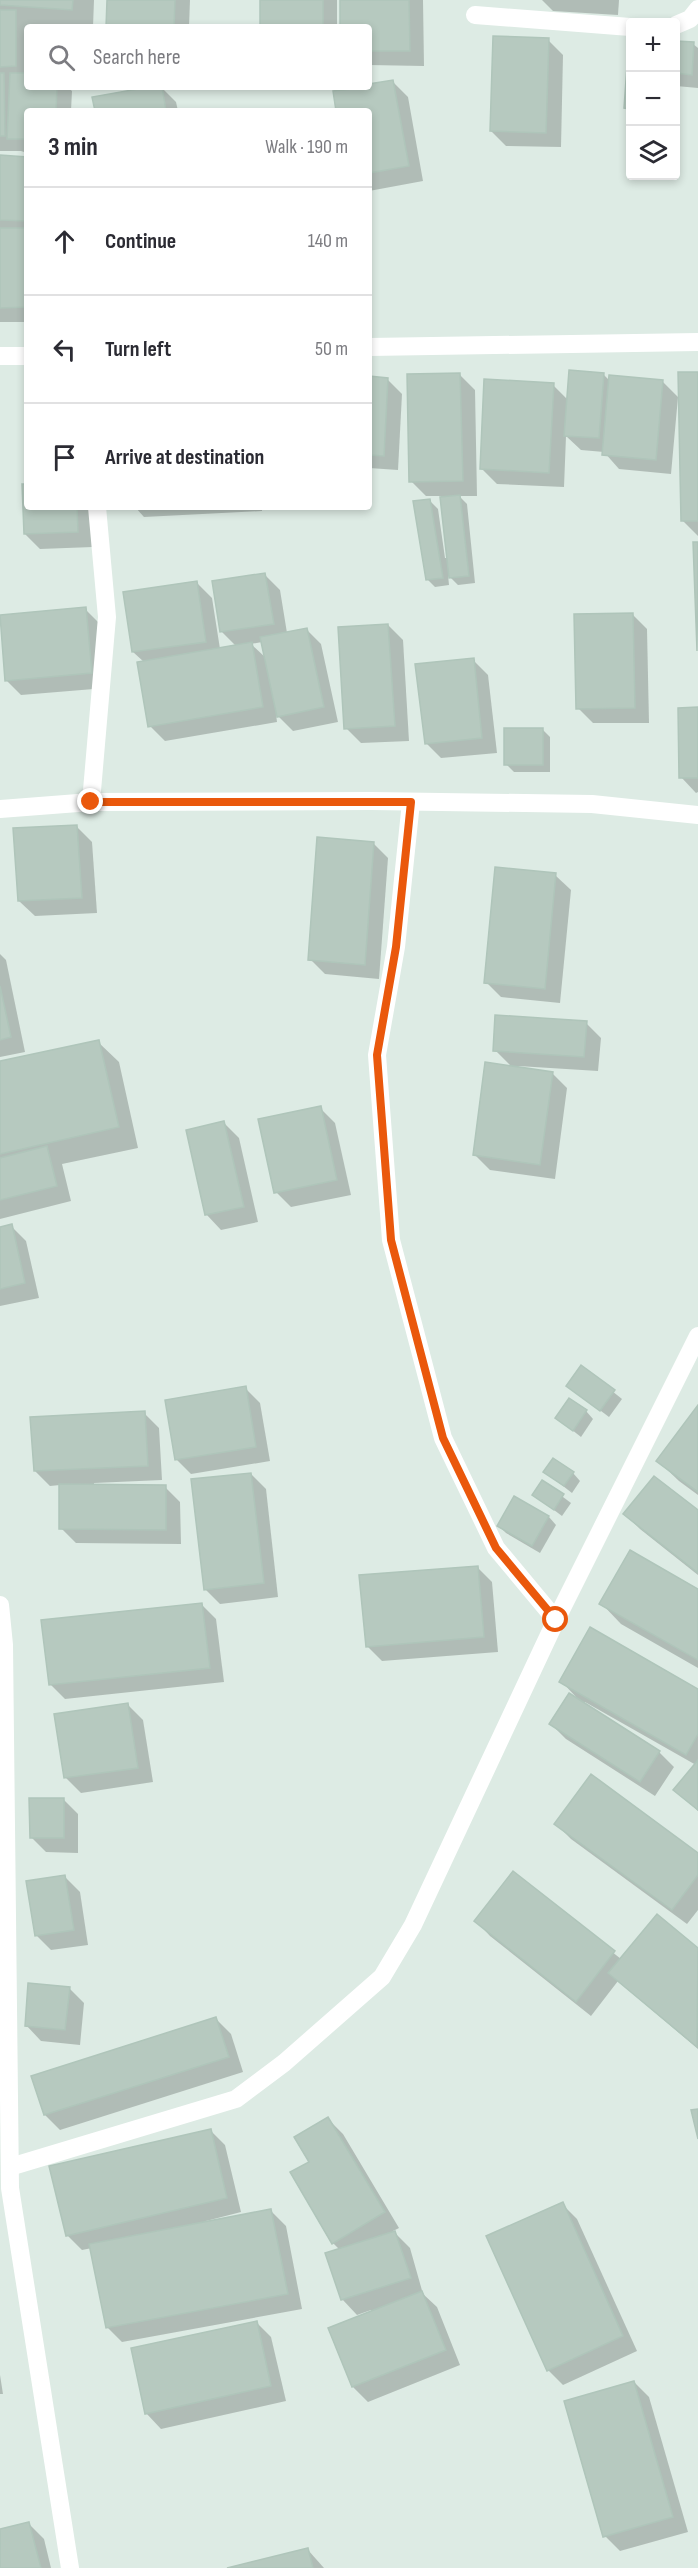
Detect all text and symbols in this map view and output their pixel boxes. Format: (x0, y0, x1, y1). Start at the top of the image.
map controls (626, 18, 680, 180)
button: + (626, 18, 680, 72)
search box (24, 24, 372, 90)
icon: search (45, 41, 78, 74)
text: Search here (93, 44, 180, 71)
button: − (626, 72, 680, 126)
button: layers (626, 126, 680, 180)
text: 3 min (48, 132, 98, 163)
text: Walk · 190 m (265, 135, 348, 159)
icon: ahead (48, 225, 81, 258)
text: Continue (105, 228, 176, 255)
text: 140 m (308, 229, 348, 253)
icon: left (48, 333, 81, 366)
text: Turn left (105, 336, 171, 363)
text: 50 m (315, 337, 348, 361)
icon: arrive (48, 441, 81, 474)
text: Arrive at destination (105, 444, 264, 471)
route end (77, 788, 103, 814)
route start (542, 1606, 568, 1632)

